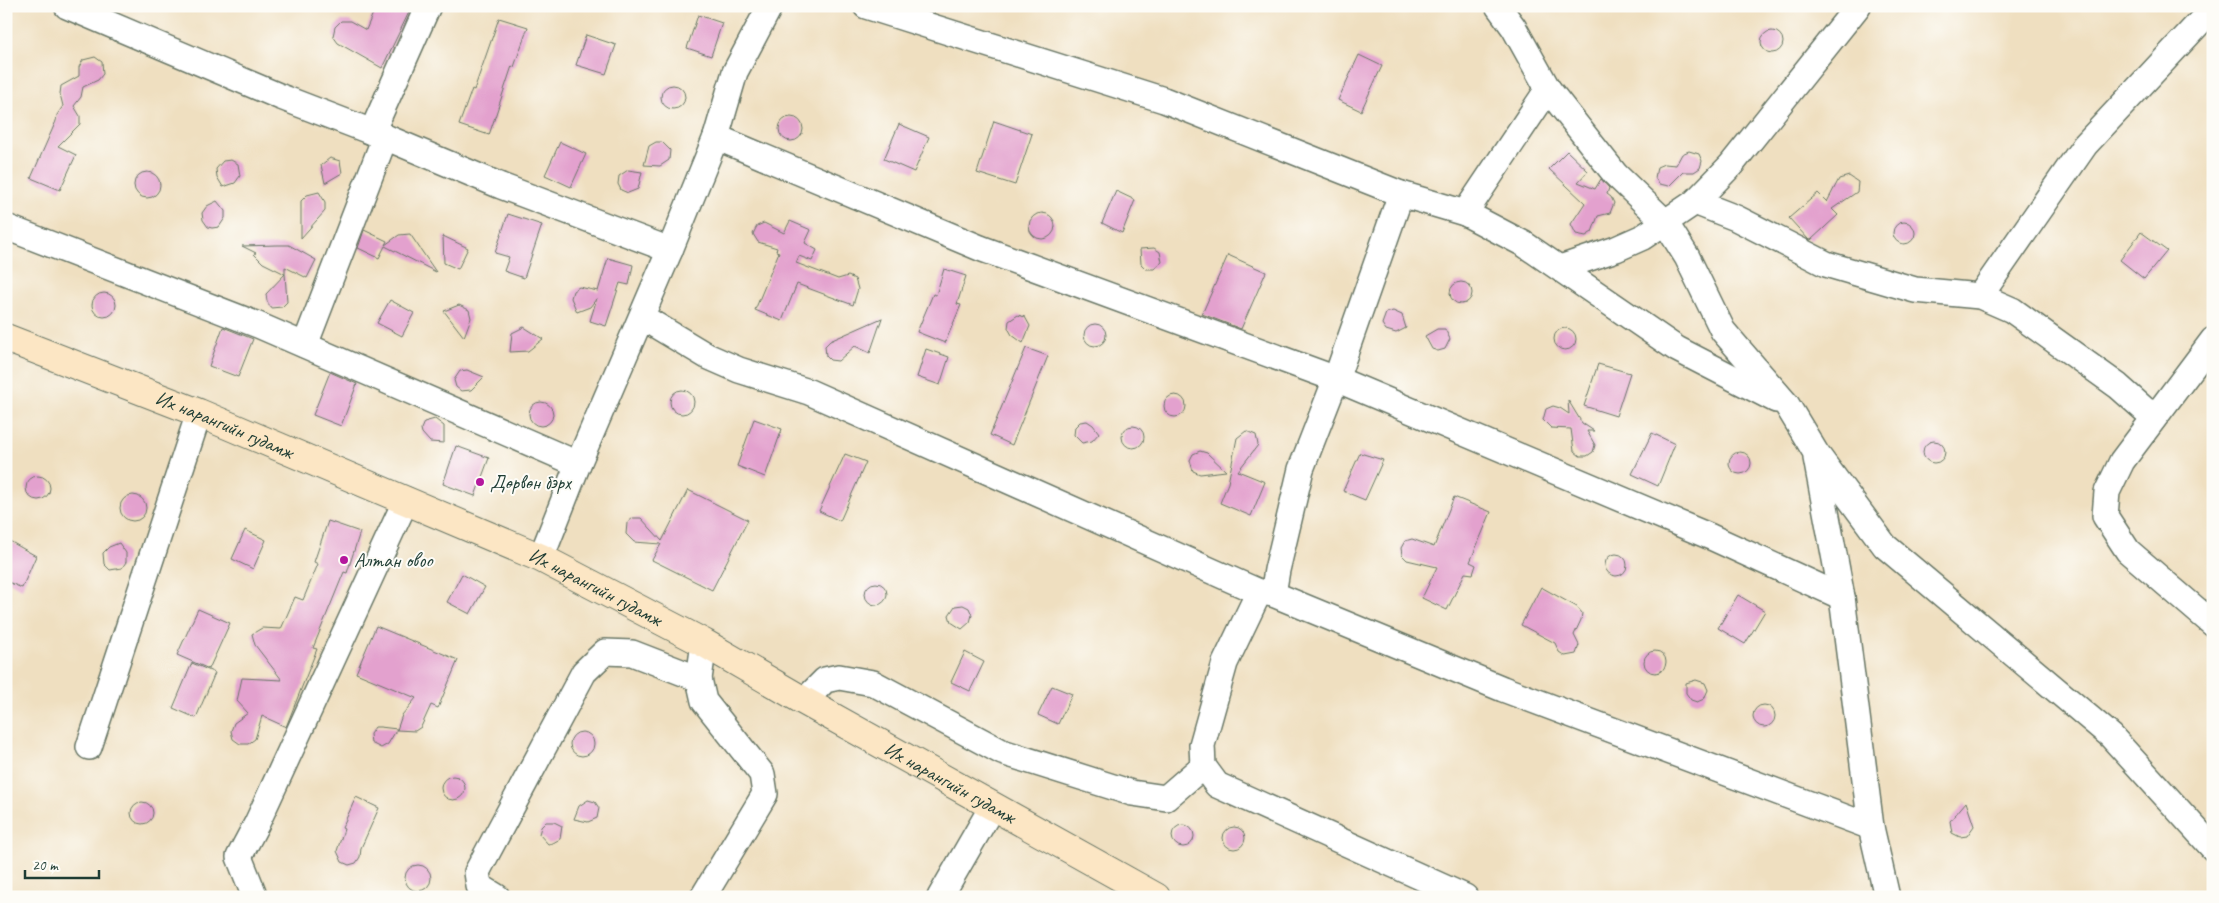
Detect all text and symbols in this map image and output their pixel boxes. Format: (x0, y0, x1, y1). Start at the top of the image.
street label: Их нарангийн гудамж (152, 385, 299, 465)
place label: Дөрвөн бэрх (490, 470, 573, 495)
marker: Дөрвөн бэрх (474, 476, 486, 488)
street label: Их нарангийн гудамж (525, 542, 668, 633)
place label: Алтан овоо (354, 548, 433, 573)
marker: Алтан овоо (338, 554, 350, 566)
street label: Их нарангийн гудамж (879, 736, 1021, 830)
scale bar (25, 848, 99, 880)
text: 20 m (32, 856, 59, 875)

